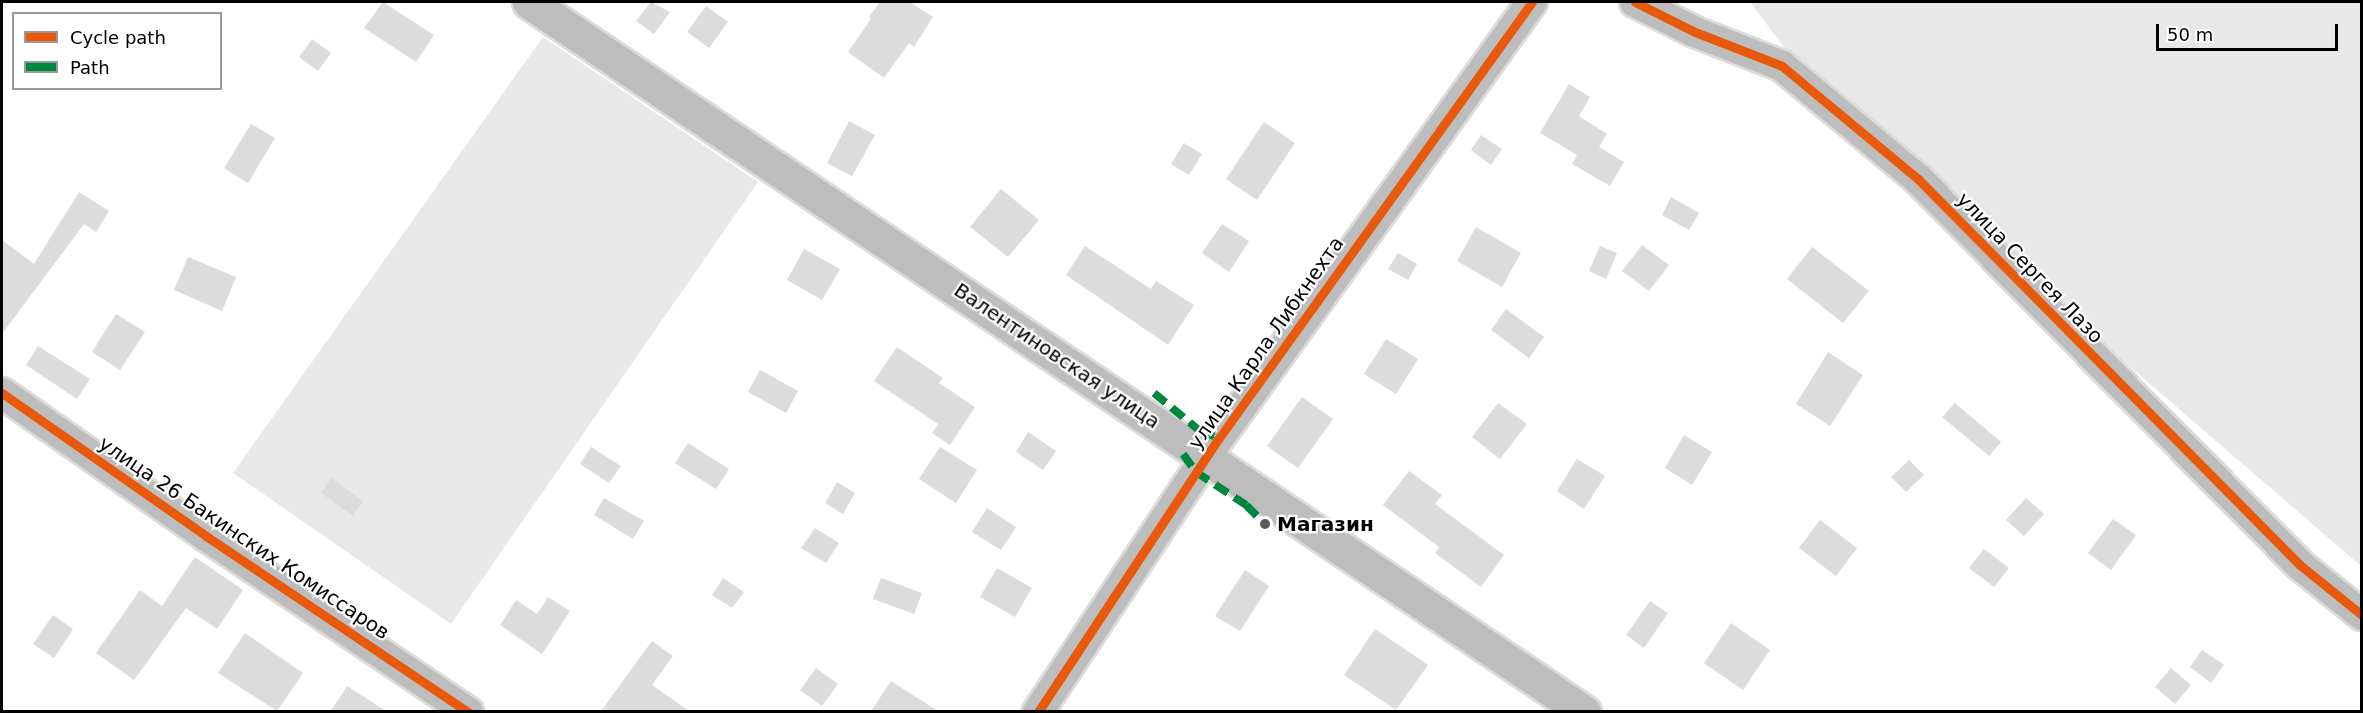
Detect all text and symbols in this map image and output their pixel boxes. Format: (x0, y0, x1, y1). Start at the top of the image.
legend (12, 12, 222, 90)
scale bar (2159, 12, 2340, 50)
text: 50 m (2167, 24, 2213, 45)
text: Cycle path (70, 27, 166, 48)
text: Path (70, 57, 110, 78)
street label: улица Сергея Лазо (1952, 188, 2108, 348)
street label: улица Карла Либкнехта (1183, 232, 1349, 454)
street label: Валентиновская улица (950, 278, 1164, 434)
street label: улица 26 Бакинских Комиссаров (94, 431, 394, 645)
place label: Магазин (1277, 512, 1374, 536)
marker: Магазин (1258, 517, 1272, 531)

